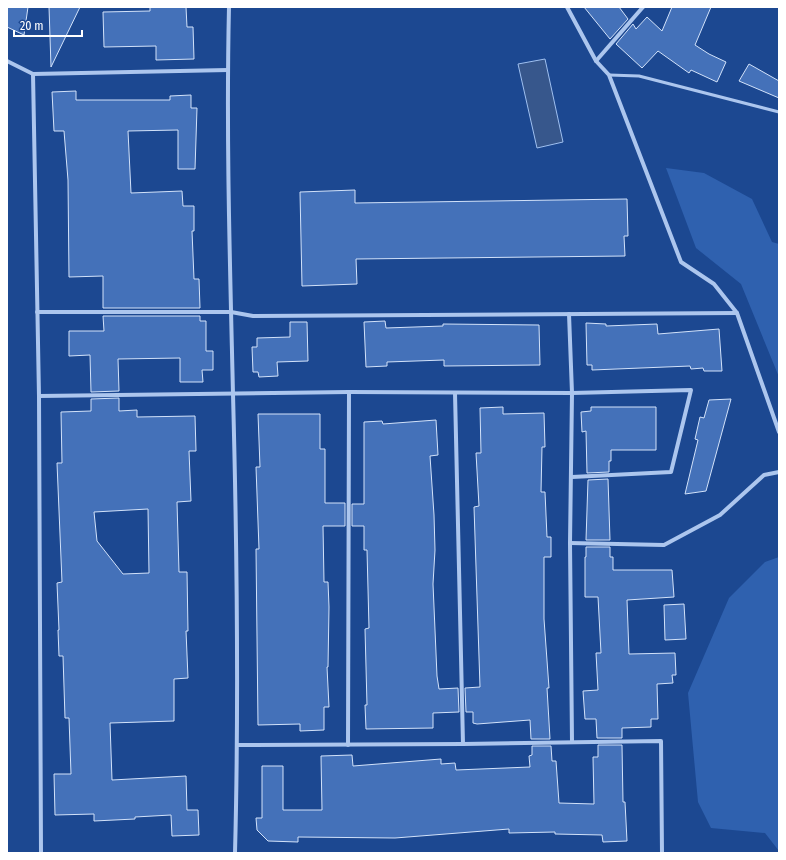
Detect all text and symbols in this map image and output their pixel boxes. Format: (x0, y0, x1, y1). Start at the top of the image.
scale bar (14, 12, 82, 38)
text: 20 m (20, 19, 44, 33)

